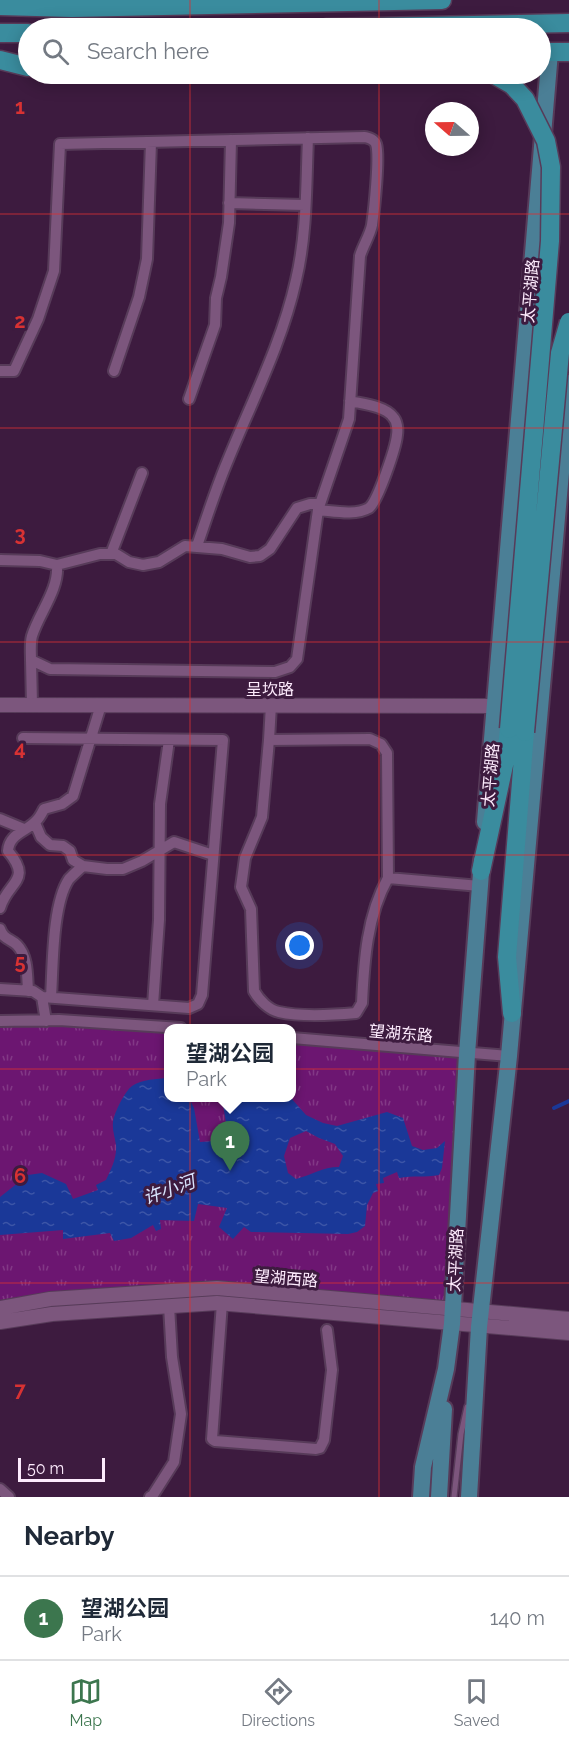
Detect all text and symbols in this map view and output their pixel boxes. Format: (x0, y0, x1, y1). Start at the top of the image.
search box (18, 18, 551, 84)
icon: search (39, 35, 72, 68)
text: Search here (87, 38, 209, 64)
text: 1 (15, 95, 25, 119)
north arrow (425, 102, 479, 156)
street label: 太平湖路 (518, 258, 543, 324)
text: 2 (14, 309, 26, 333)
text: 3 (14, 522, 26, 546)
street label: 呈坎路 (246, 680, 294, 699)
text: 4 (14, 736, 26, 760)
street label: 太平湖路 (478, 742, 503, 808)
your location (285, 931, 314, 960)
text: 5 (14, 950, 26, 974)
street label: 望湖东路 (368, 1021, 434, 1046)
popup (164, 1024, 296, 1102)
text: 望湖公园 (186, 1040, 274, 1066)
text: Park (186, 1067, 227, 1091)
pin: 1 (210, 1122, 250, 1171)
text: 6 (14, 1164, 26, 1188)
water label: 许小河 (140, 1169, 201, 1209)
street label: 太平湖路 (444, 1228, 467, 1292)
street label: 望湖西路 (253, 1266, 319, 1291)
text: 7 (14, 1378, 26, 1402)
scale bar (18, 1455, 105, 1482)
text: 50 m (27, 1459, 64, 1478)
text: Nearby (24, 1521, 114, 1551)
text: 望湖公园 (81, 1595, 169, 1621)
text: 1 (39, 1606, 48, 1630)
text: 140 m (490, 1606, 545, 1630)
text: Park (81, 1622, 122, 1646)
tab: Map (69, 1675, 102, 1730)
tab: Directions (241, 1675, 315, 1730)
tab: Saved (454, 1675, 500, 1730)

